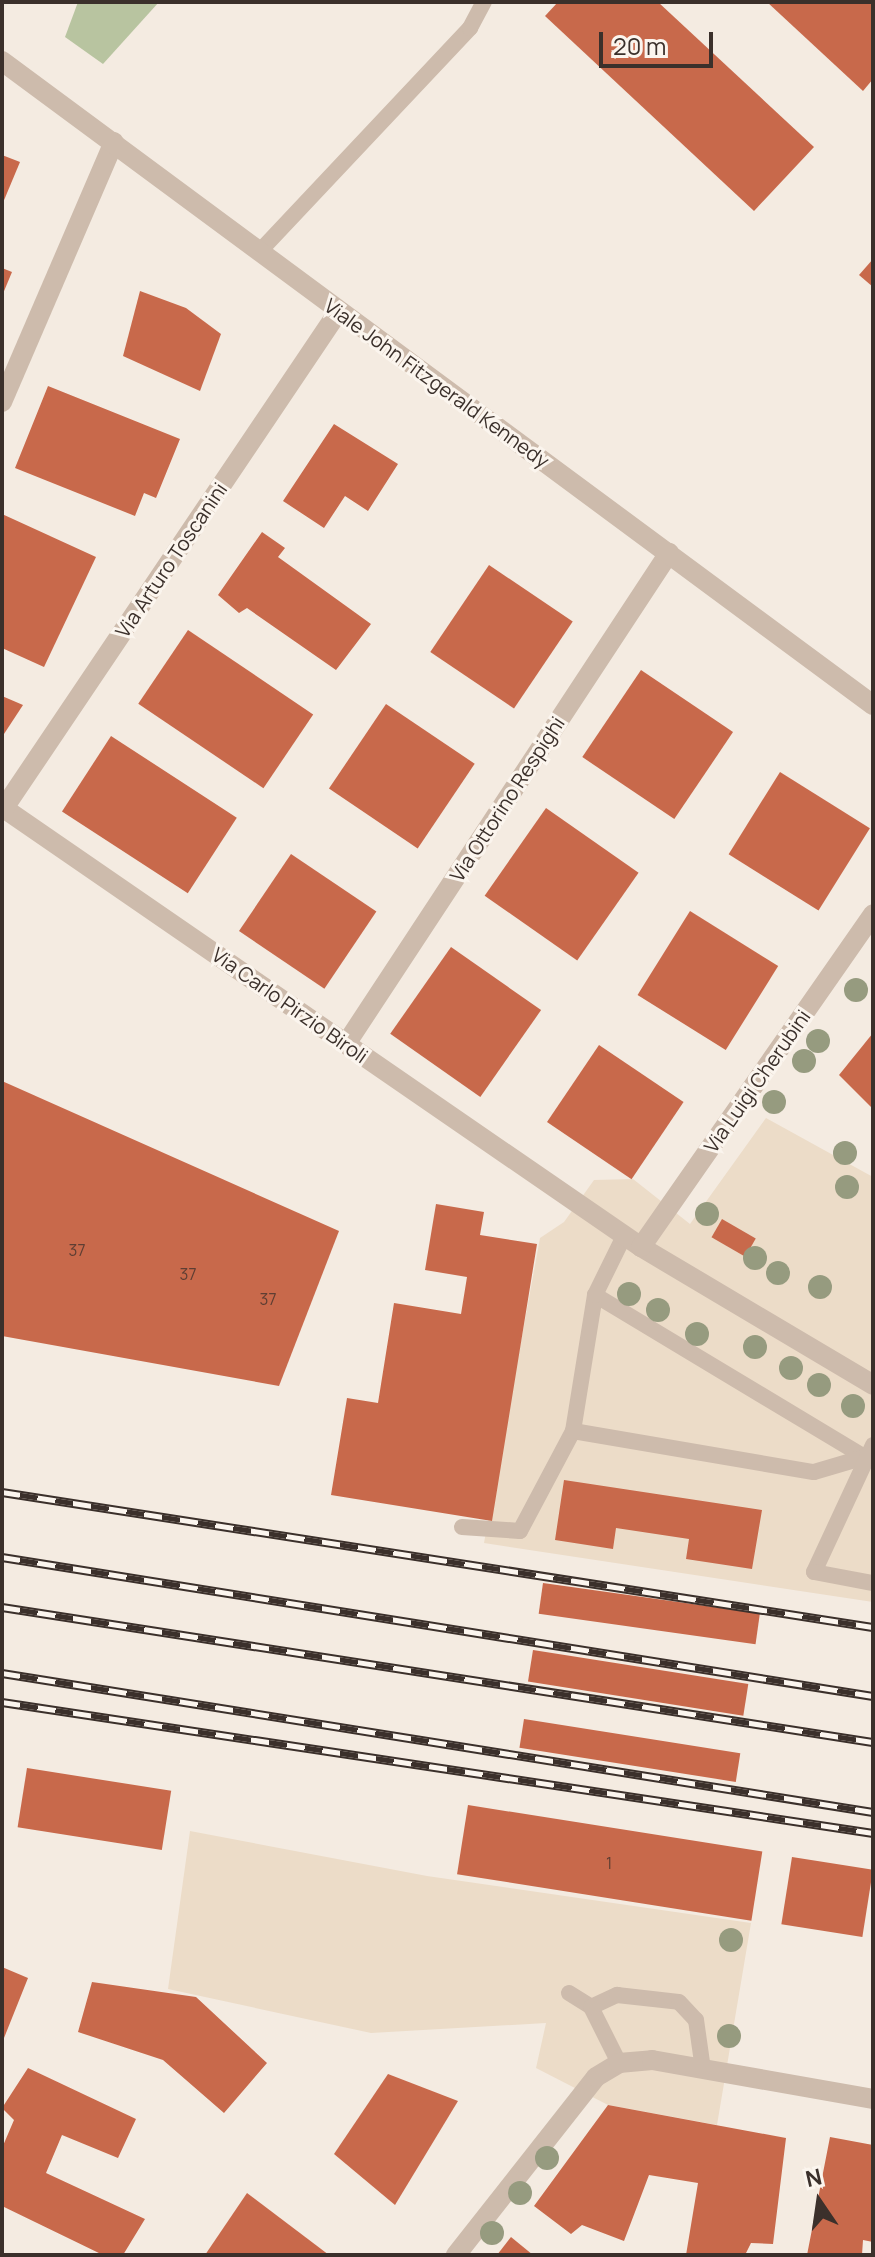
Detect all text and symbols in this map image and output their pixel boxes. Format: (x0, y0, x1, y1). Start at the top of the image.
scale bar (603, 16, 717, 66)
text: 20 m (613, 29, 666, 62)
street label: Viale John Fitzgerald Kennedy (320, 293, 554, 473)
street label: Via Arturo Toscanini (110, 478, 232, 642)
street label: Via Ottorino Respighi (445, 712, 569, 886)
street label: Via Carlo Pirzio Biroli (207, 942, 373, 1068)
street label: Via Luigi Cherubini (699, 1005, 815, 1157)
house number: 37 (69, 1240, 85, 1260)
house number: 37 (180, 1264, 196, 1284)
house number: 37 (260, 1289, 276, 1309)
house number: 1 (606, 1853, 612, 1873)
north arrow (779, 2161, 859, 2241)
text: N (803, 2161, 825, 2194)

